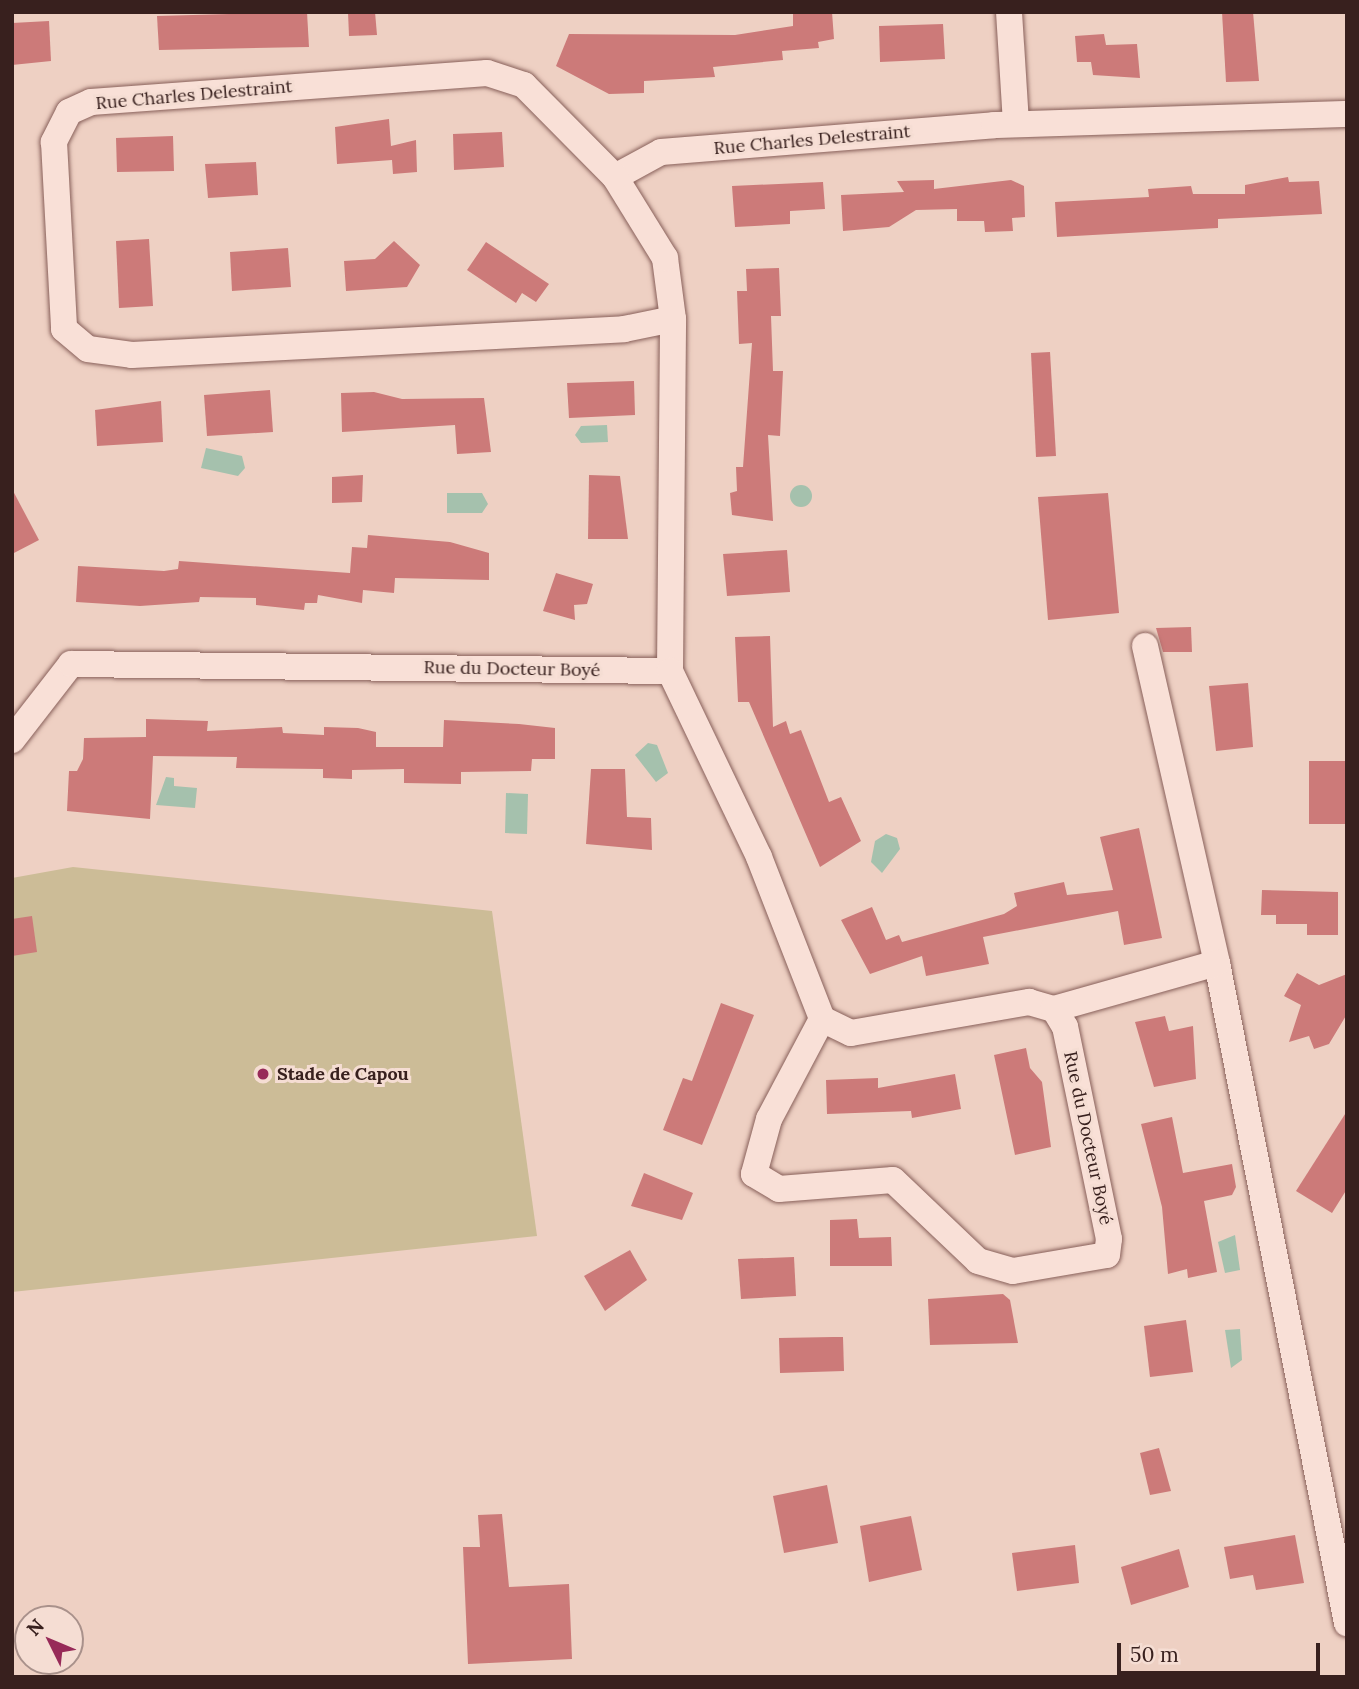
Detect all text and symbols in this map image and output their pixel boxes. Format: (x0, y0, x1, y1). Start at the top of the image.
street label: Rue Charles Delestraint (95, 76, 293, 114)
street label: Rue Charles Delestraint (713, 121, 911, 159)
street label: Rue du Docteur Boyé (423, 657, 601, 681)
street label: Rue du Docteur Boyé (1059, 1049, 1117, 1227)
place label: Stade de Capou (277, 1063, 409, 1085)
marker: Stade de Capou (255, 1066, 271, 1082)
north arrow (14, 1605, 84, 1675)
text: N (21, 1613, 49, 1641)
scale bar (1121, 1630, 1324, 1674)
text: 50 m (1130, 1641, 1179, 1668)

